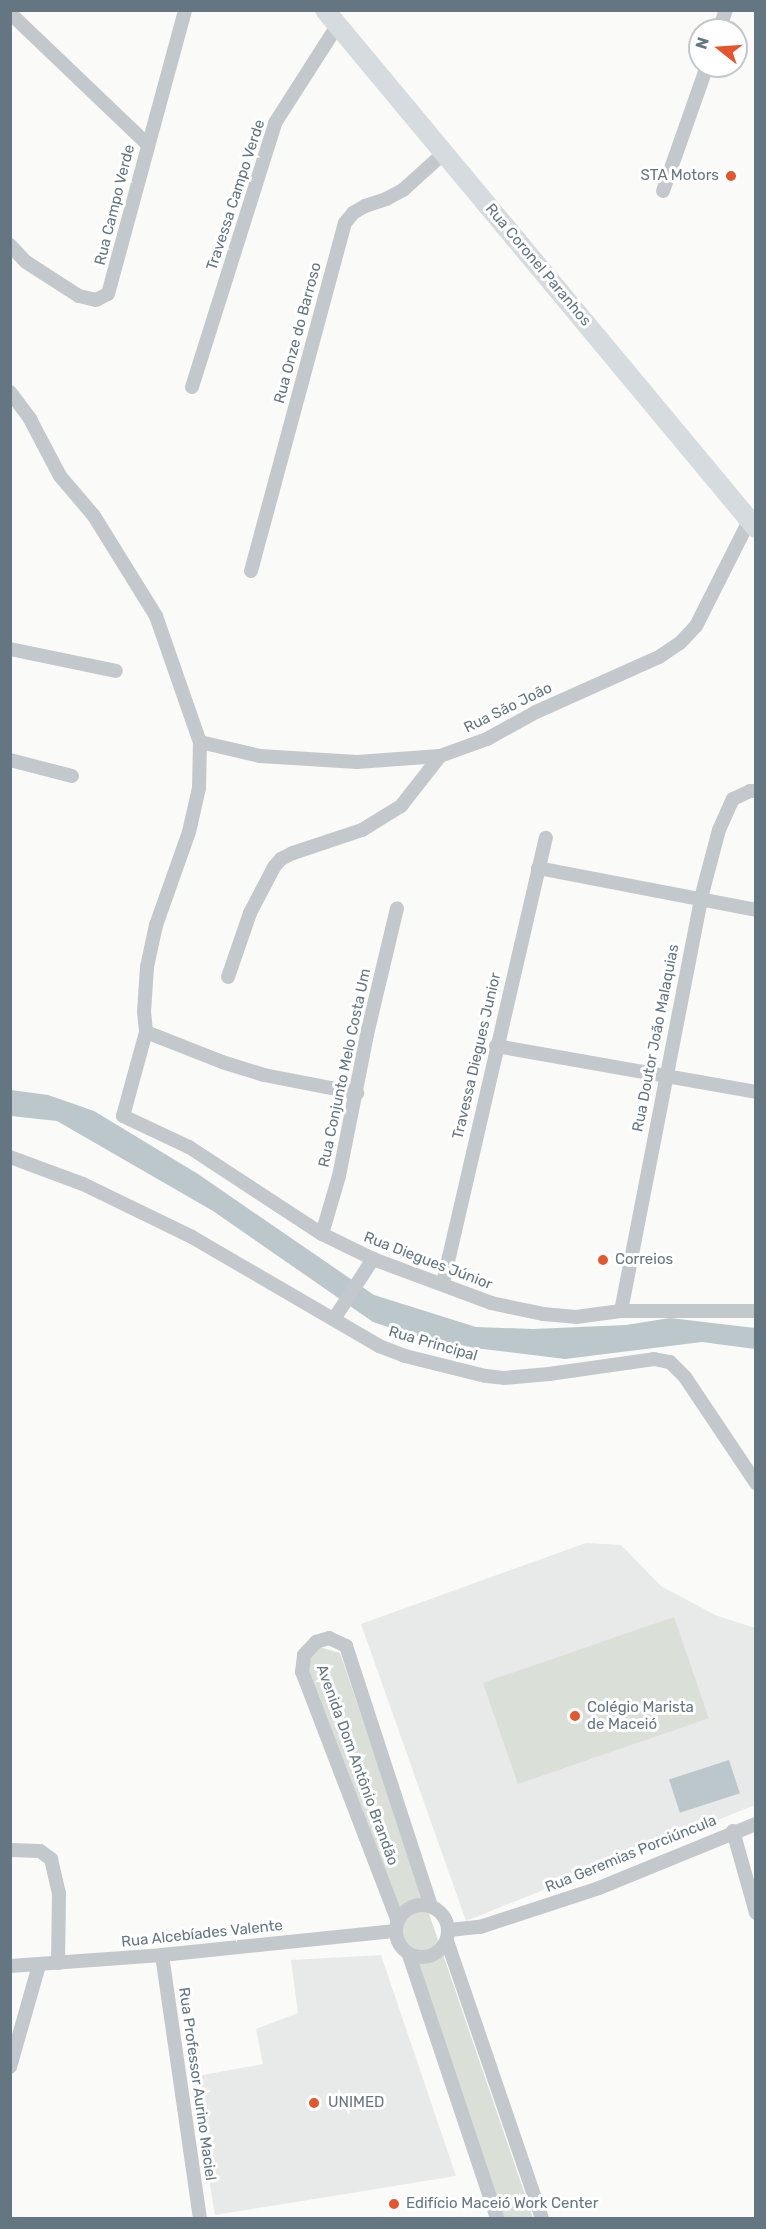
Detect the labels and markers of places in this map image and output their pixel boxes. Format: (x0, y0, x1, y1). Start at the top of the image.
place label: STA Motors (640, 167, 719, 185)
marker: STA Motors (724, 169, 738, 183)
place label: Correios (615, 1251, 673, 1269)
marker: Correios (596, 1253, 610, 1267)
place label: Colégio Marista de Maceió (587, 1698, 694, 1733)
marker: Colégio Marista de Maceió (568, 1709, 582, 1723)
marker: UNIMED (305, 2094, 323, 2112)
place label: UNIMED (328, 2094, 384, 2112)
place label: Edifício Maceió Work Center (406, 2195, 599, 2213)
marker: Edifício Maceió Work Center (387, 2197, 401, 2211)

